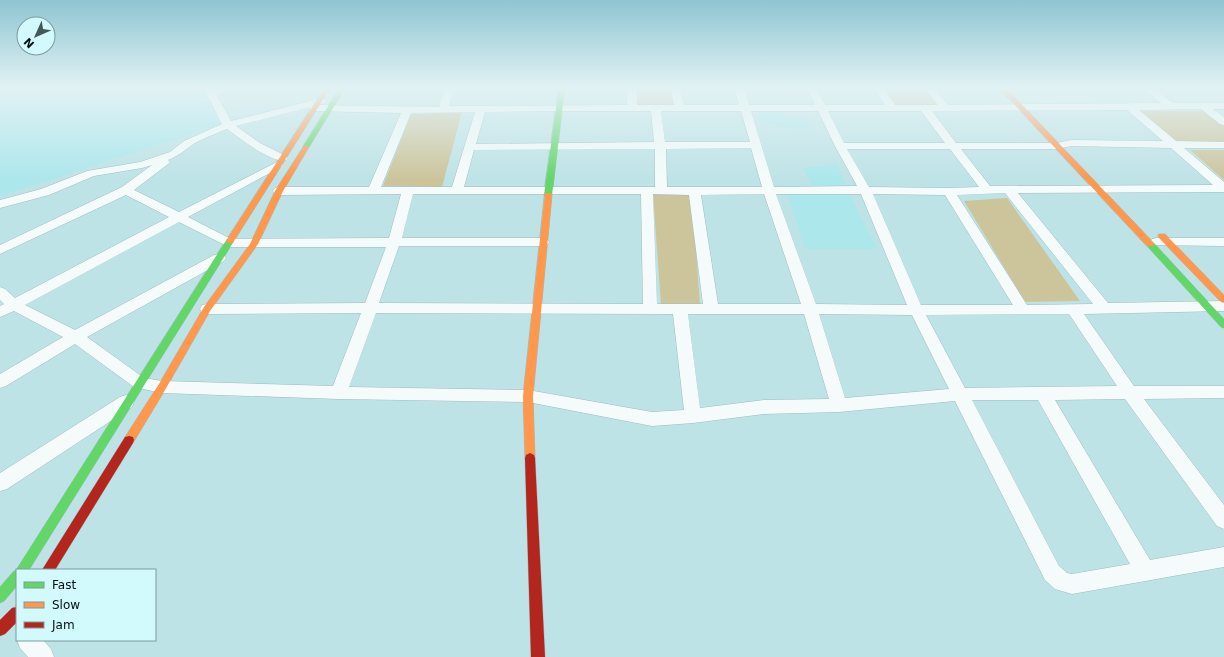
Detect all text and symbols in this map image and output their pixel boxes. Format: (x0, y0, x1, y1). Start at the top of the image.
north arrow (16, 16, 56, 56)
text: N (21, 35, 37, 51)
legend (16, 569, 156, 641)
text: Fast (52, 578, 76, 592)
text: Slow (52, 598, 80, 612)
text: Jam (51, 618, 75, 632)

